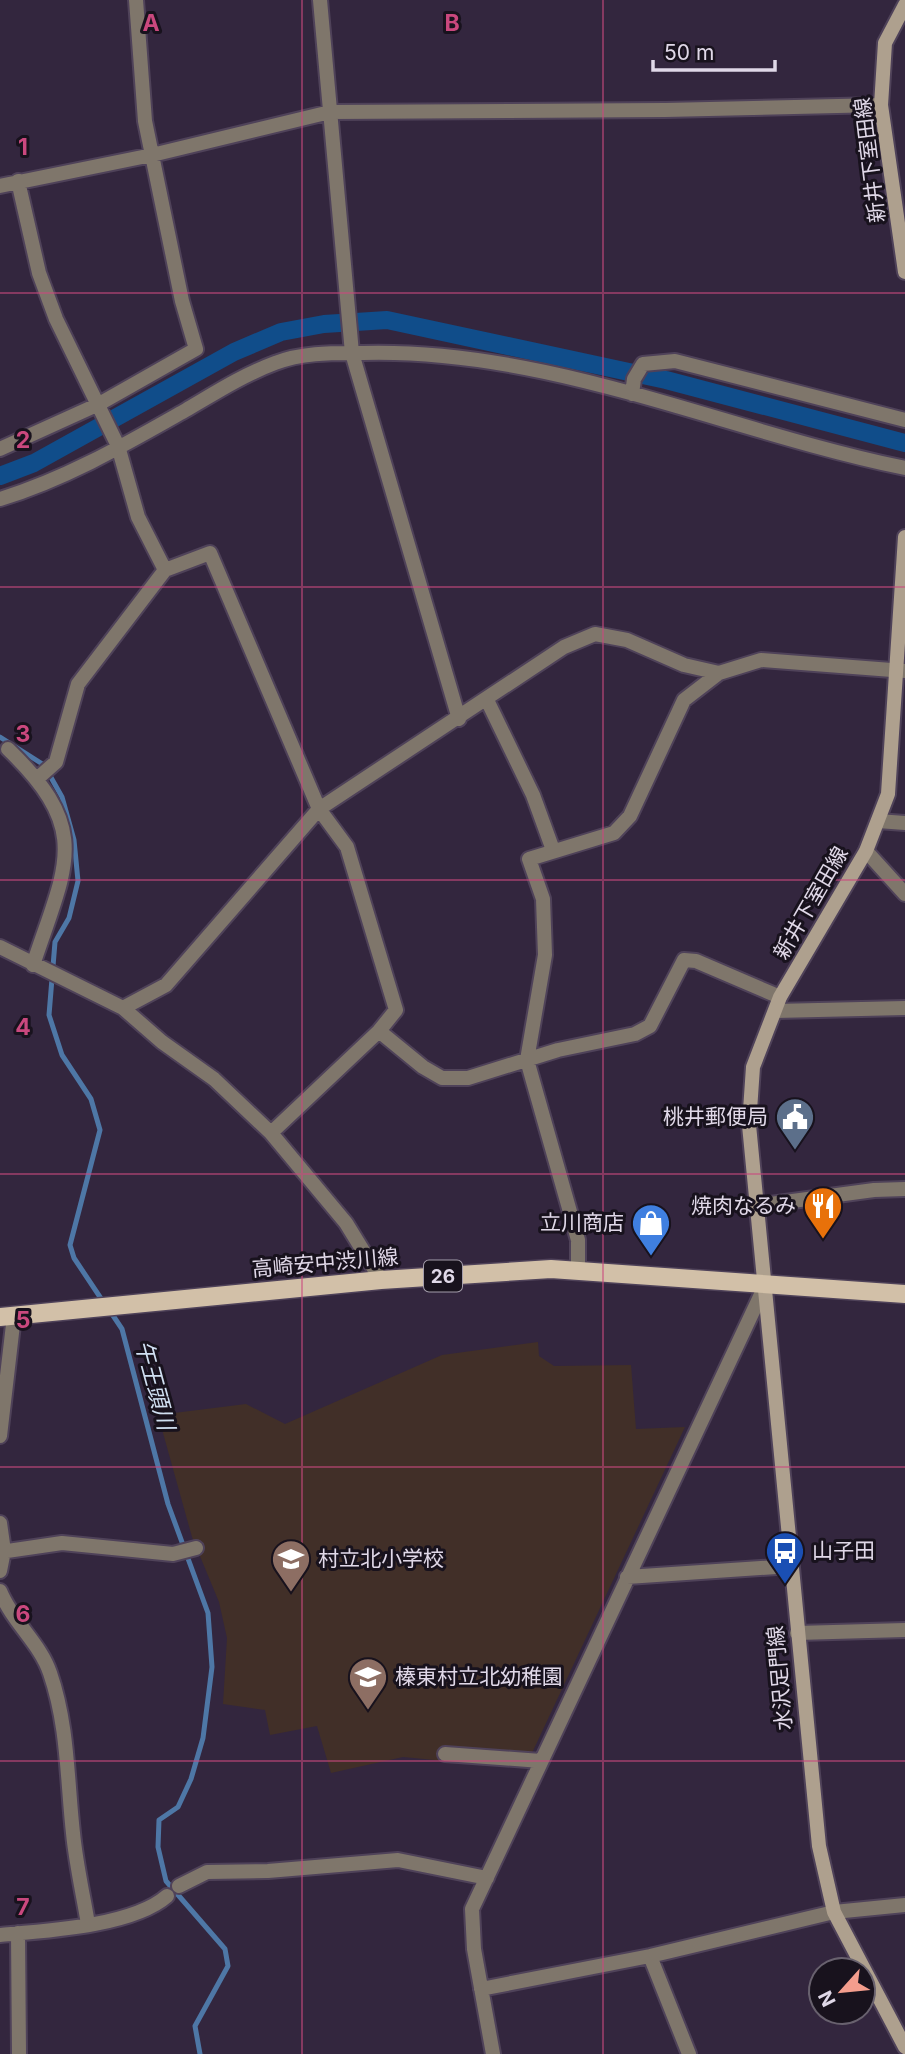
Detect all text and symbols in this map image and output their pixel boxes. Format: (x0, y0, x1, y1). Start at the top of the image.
text: A (142, 9, 160, 37)
text: B (444, 9, 460, 37)
scale bar (653, 28, 776, 72)
text: 50 m (664, 40, 714, 65)
street label: 新井下室田線 (849, 96, 890, 224)
text: 1 (18, 133, 28, 161)
text: 2 (16, 426, 30, 454)
text: 3 (16, 720, 30, 748)
street label: 新井下室田線 (768, 842, 853, 964)
text: 4 (15, 1013, 31, 1041)
public building icon: 桃井郵便局 (774, 1096, 816, 1151)
place label: 桃井郵便局 (663, 1104, 768, 1129)
restaurant icon: 焼肉なるみ (802, 1185, 844, 1240)
place label: 焼肉なるみ (691, 1193, 796, 1218)
shop icon: 立川商店 (630, 1202, 672, 1257)
place label: 立川商店 (540, 1210, 624, 1235)
street label: 高崎安中渋川線 (251, 1244, 399, 1281)
road number: 26 (424, 1260, 462, 1292)
text: 5 (16, 1306, 30, 1334)
water label: 午王頭川 (130, 1337, 181, 1436)
bus stop icon: 山子田 (764, 1530, 806, 1585)
school or university icon: 村立北小学校 (270, 1538, 312, 1593)
place label: 山子田 (812, 1538, 875, 1563)
place label: 村立北小学校 (318, 1546, 444, 1571)
text: 6 (16, 1600, 30, 1628)
street label: 水沢足門線 (762, 1625, 797, 1731)
school or university icon: 榛東村立北幼稚園 (347, 1656, 389, 1711)
place label: 榛東村立北幼稚園 (395, 1664, 563, 1689)
text: 7 (16, 1893, 30, 1921)
north arrow (807, 1956, 877, 2026)
text: N (814, 1987, 841, 2010)

